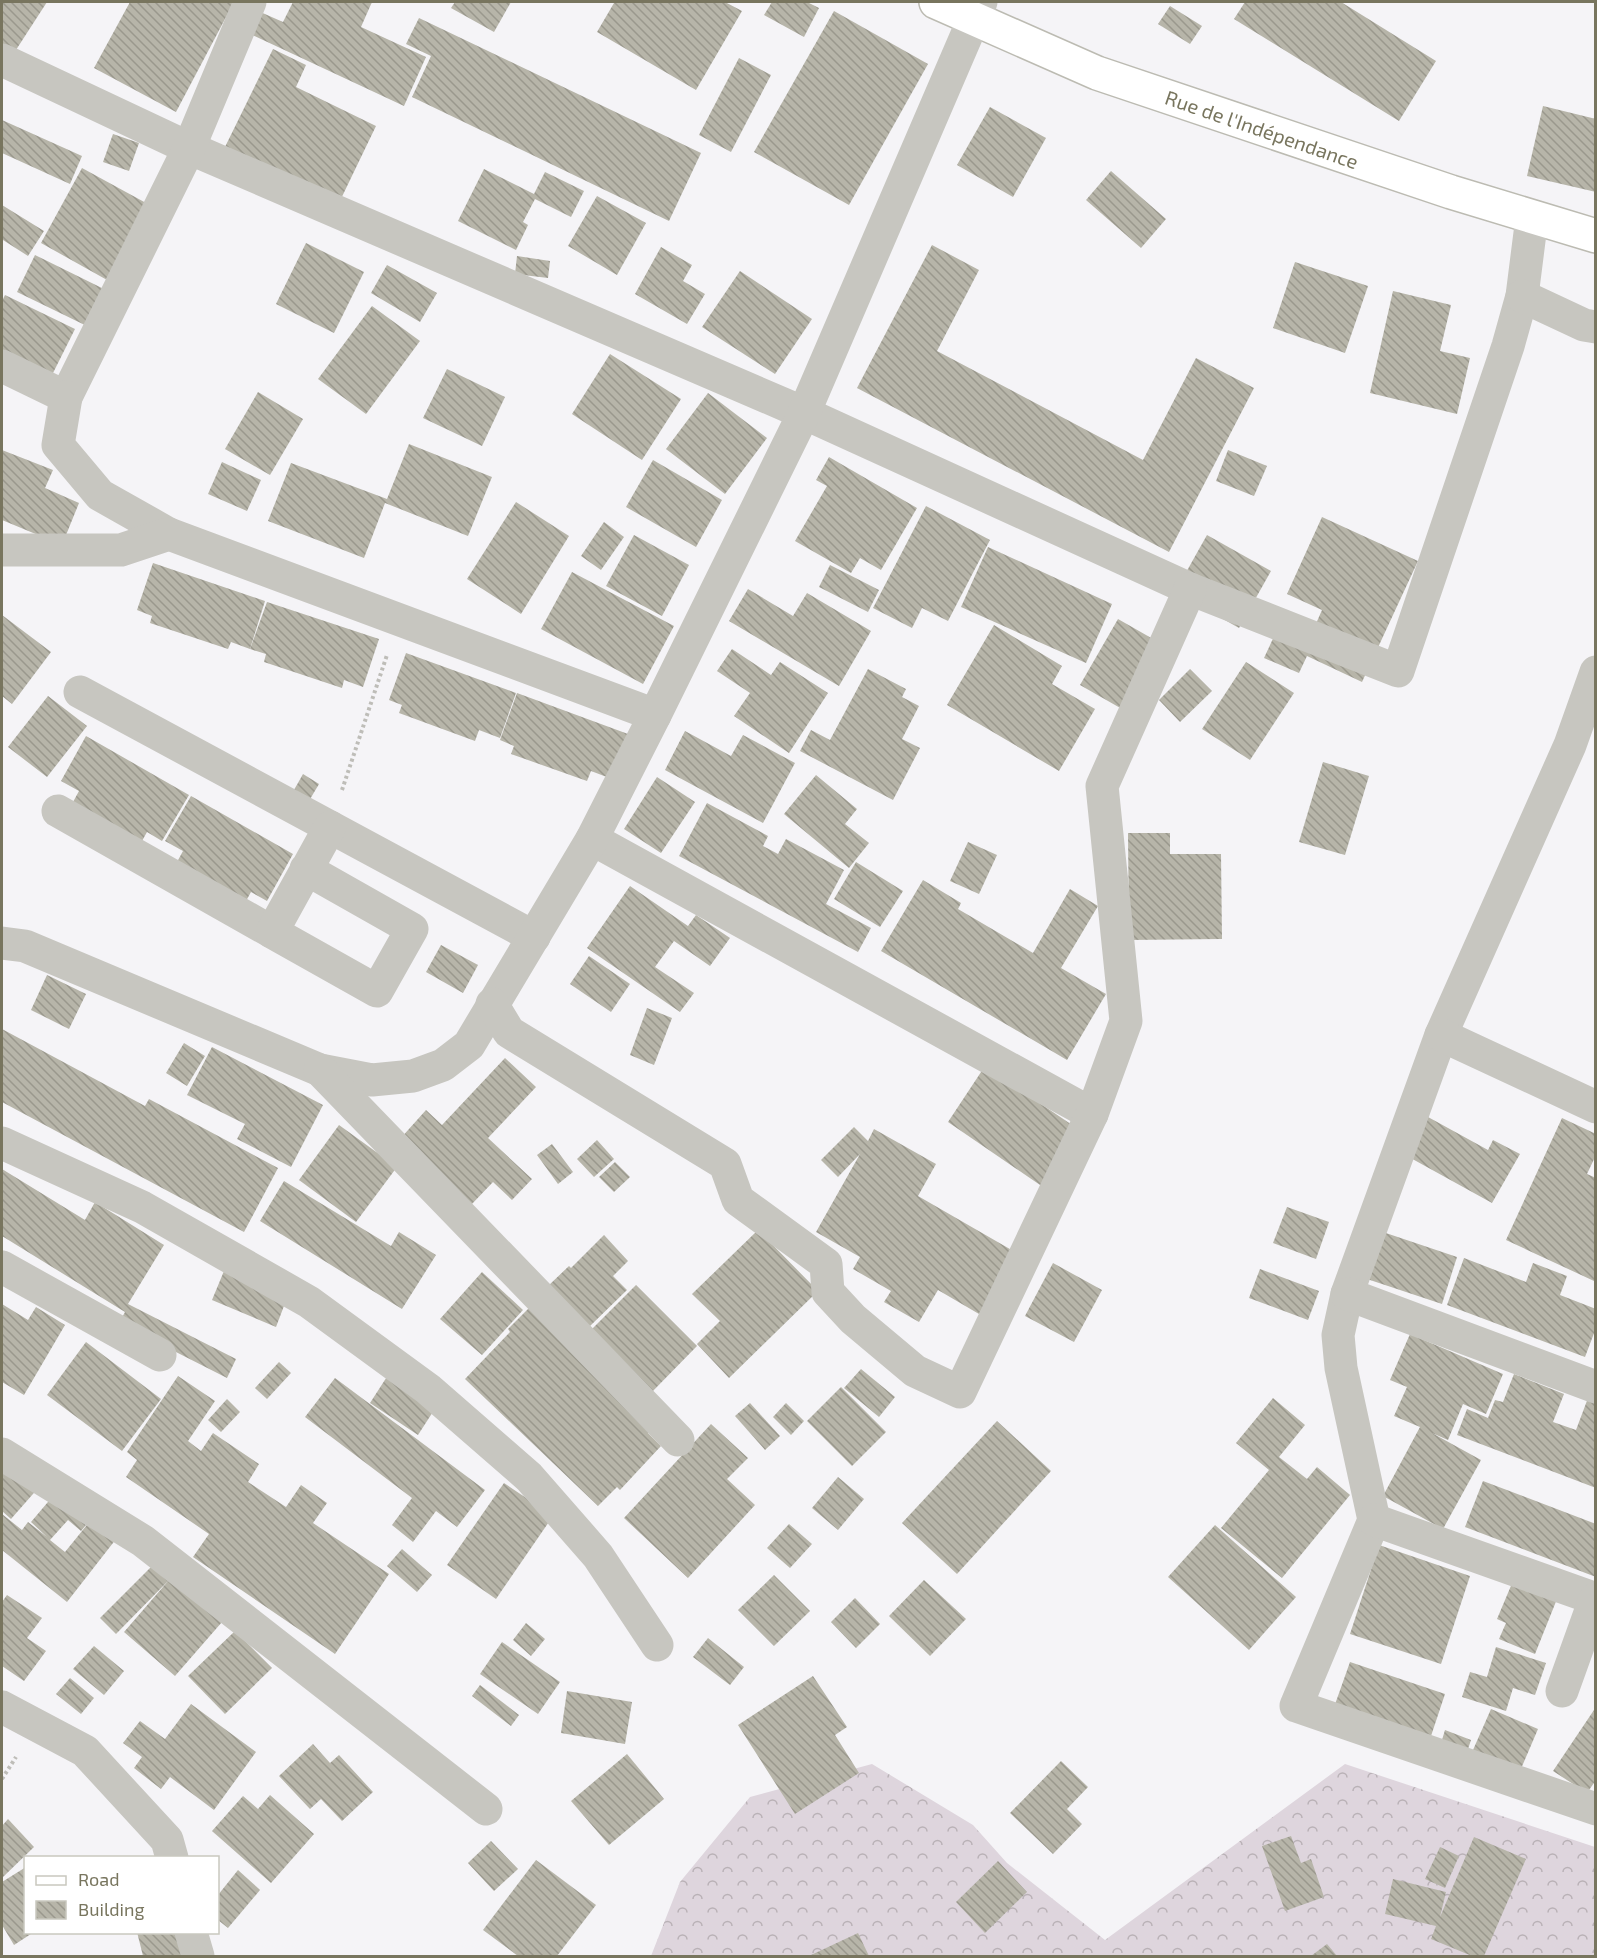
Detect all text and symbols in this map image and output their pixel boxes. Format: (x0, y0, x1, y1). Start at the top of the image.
street label: Rue de l'Indépendance (1162, 85, 1362, 173)
legend (24, 1856, 219, 1934)
text: Road (78, 1868, 119, 1890)
text: Building (78, 1898, 145, 1920)

